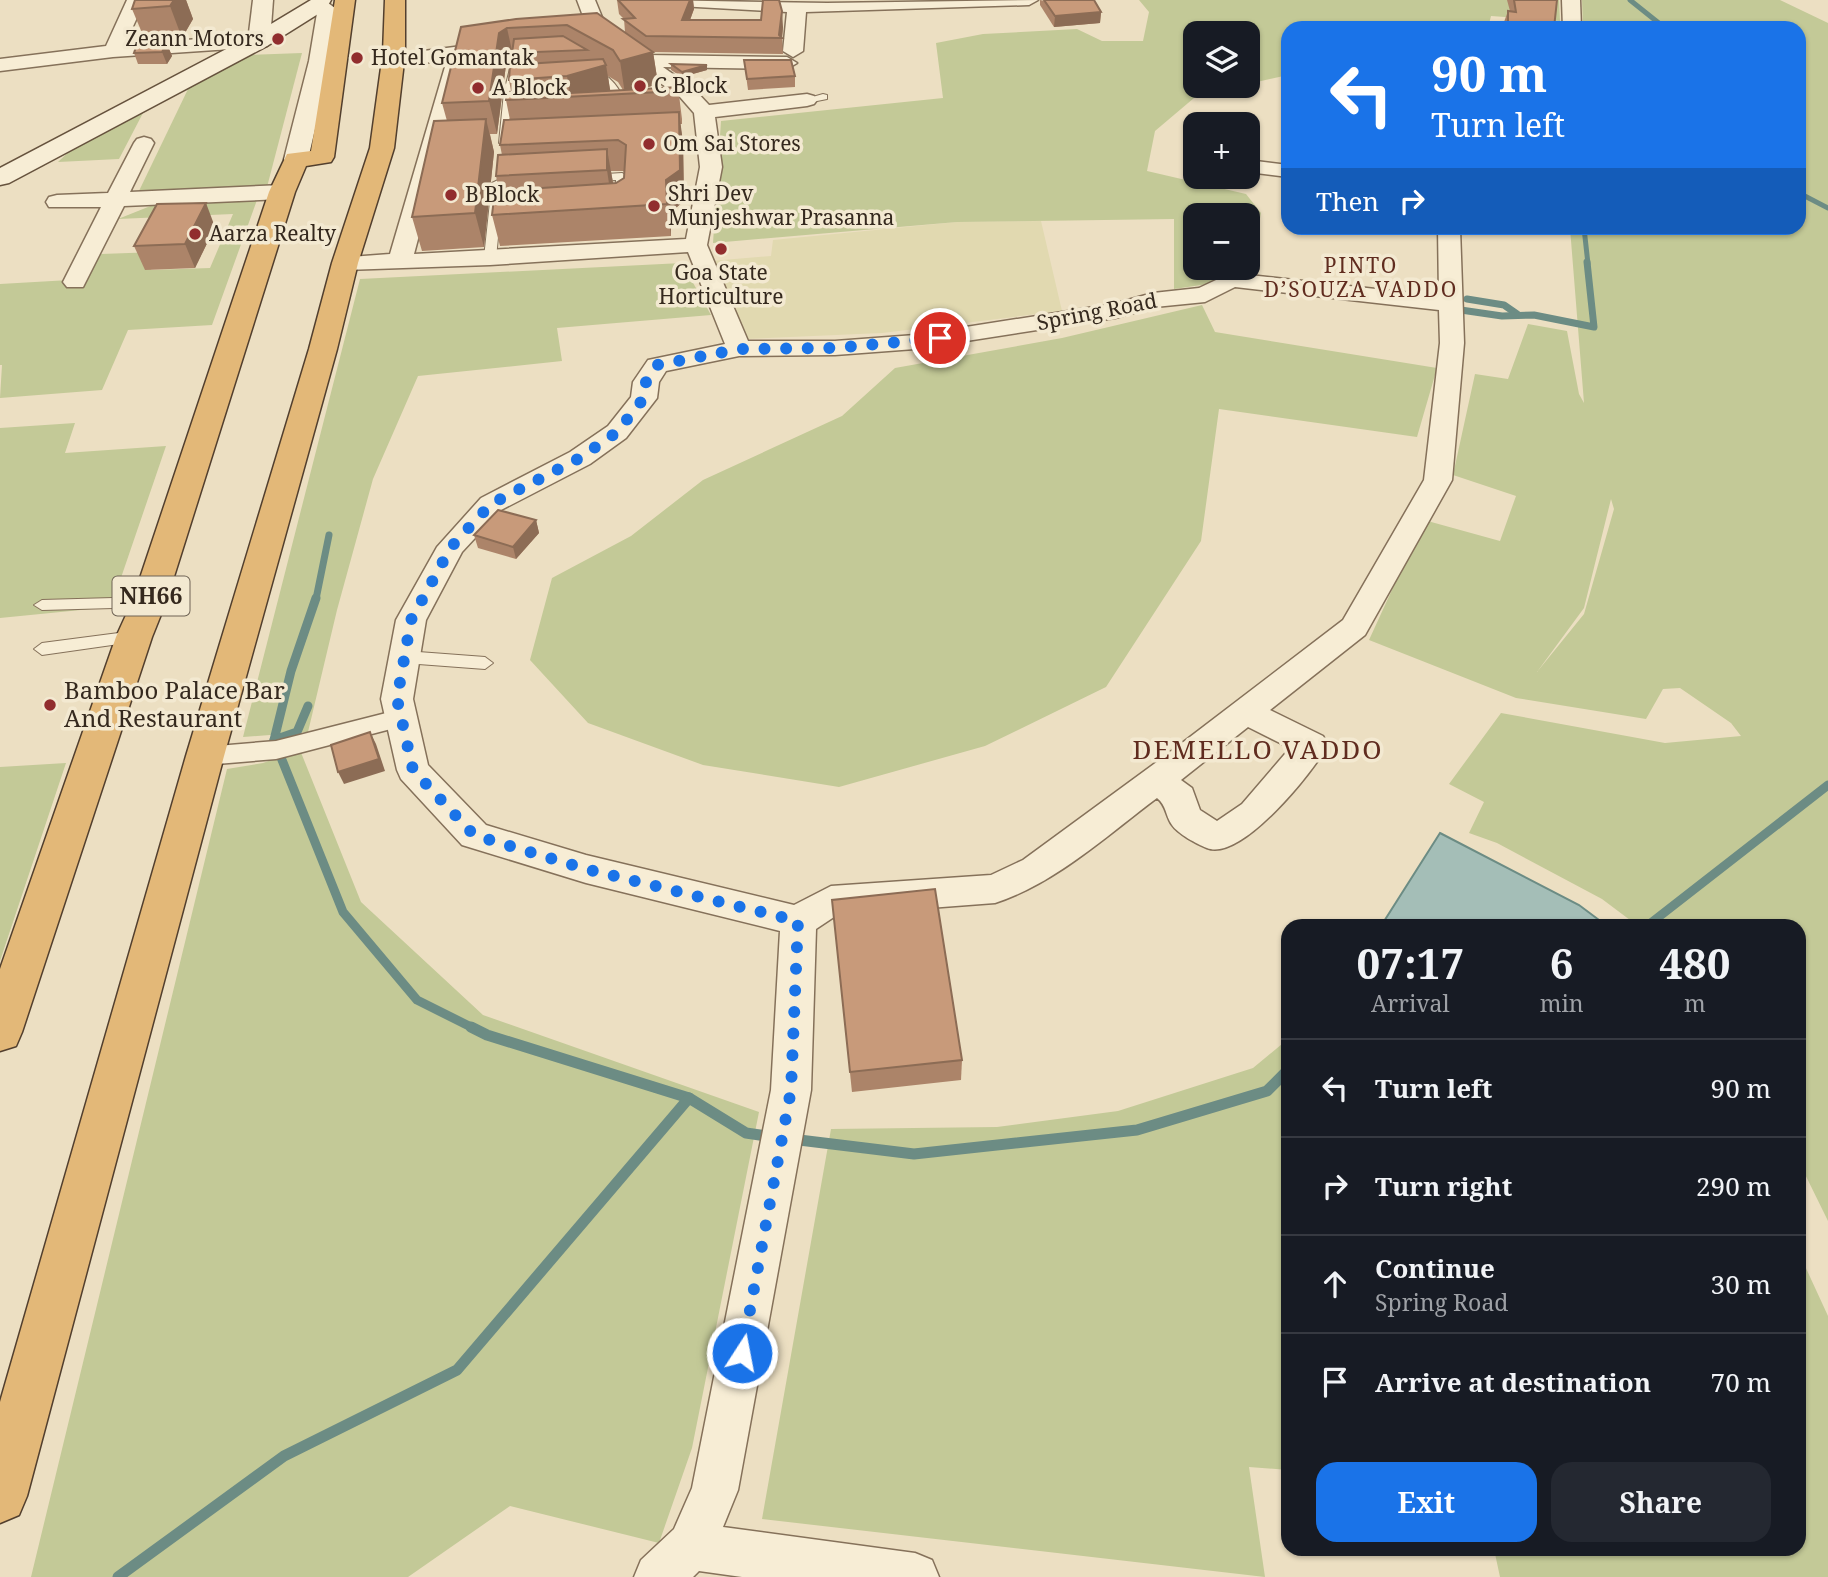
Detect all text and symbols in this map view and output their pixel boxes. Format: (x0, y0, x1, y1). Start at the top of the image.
map controls (1183, 21, 1260, 280)
button: layers (1183, 21, 1260, 98)
place label: Zeann Motors (125, 24, 264, 52)
marker: Zeann Motors (270, 31, 286, 47)
text: 90 m (1431, 40, 1547, 106)
place label: Hotel Gomantak (371, 43, 535, 71)
icon: left (1316, 49, 1407, 140)
marker: Hotel Gomantak (349, 50, 365, 66)
place label: C Block (654, 71, 728, 99)
place label: A Block (492, 73, 568, 101)
marker: C Block (632, 78, 648, 94)
marker: A Block (470, 80, 486, 96)
text: Turn left (1431, 103, 1565, 146)
button: + (1183, 112, 1260, 189)
place label: Om Sai Stores (663, 129, 801, 157)
marker: Om Sai Stores (641, 136, 657, 152)
place label: Shri Dev Munjeshwar Prasanna (668, 179, 894, 231)
place label: B Block (465, 180, 540, 208)
icon: right (1393, 182, 1431, 220)
text: Then (1316, 183, 1379, 219)
marker: B Block (443, 187, 459, 203)
marker: Shri Dev Munjeshwar Prasanna (646, 198, 662, 214)
button: − (1183, 203, 1260, 280)
place label: Aarza Realty (209, 219, 336, 247)
marker: Aarza Realty (187, 226, 203, 242)
marker: Goa State Horticulture (713, 241, 729, 257)
district label: PINTO D’SOUZA VADDO (1264, 251, 1458, 303)
place label: Goa State Horticulture (659, 258, 783, 310)
street label: Spring Road (1034, 286, 1159, 336)
pin (910, 308, 970, 368)
icon: arrive (921, 319, 959, 357)
road number: NH66 (113, 576, 190, 616)
place label: Bamboo Palace Bar And Restaurant (64, 673, 285, 734)
marker: Bamboo Palace Bar And Restaurant (42, 697, 58, 713)
district label: DEMELLO VADDO (1132, 731, 1384, 767)
text: 07:17 (1357, 934, 1464, 991)
text: 6 (1550, 934, 1574, 991)
text: 480 (1659, 934, 1730, 991)
text: Arrival (1371, 987, 1450, 1019)
text: min (1540, 987, 1584, 1019)
text: m (1684, 987, 1706, 1019)
icon: left (1316, 1069, 1354, 1107)
text: Turn left (1375, 1070, 1492, 1106)
text: 90 m (1711, 1070, 1771, 1106)
icon: right (1316, 1167, 1354, 1205)
text: Turn right (1375, 1168, 1512, 1204)
text: 290 m (1696, 1168, 1771, 1204)
text: Continue (1375, 1250, 1495, 1286)
icon: ahead (1316, 1265, 1354, 1303)
text: 30 m (1711, 1266, 1771, 1302)
text: Spring Road (1375, 1286, 1508, 1318)
position arrow (705, 1316, 779, 1390)
icon: arrive (1316, 1363, 1354, 1401)
text: Arrive at destination (1375, 1364, 1651, 1400)
text: 70 m (1711, 1364, 1771, 1400)
button: Exit (1316, 1462, 1537, 1542)
button: Share (1551, 1462, 1771, 1542)

